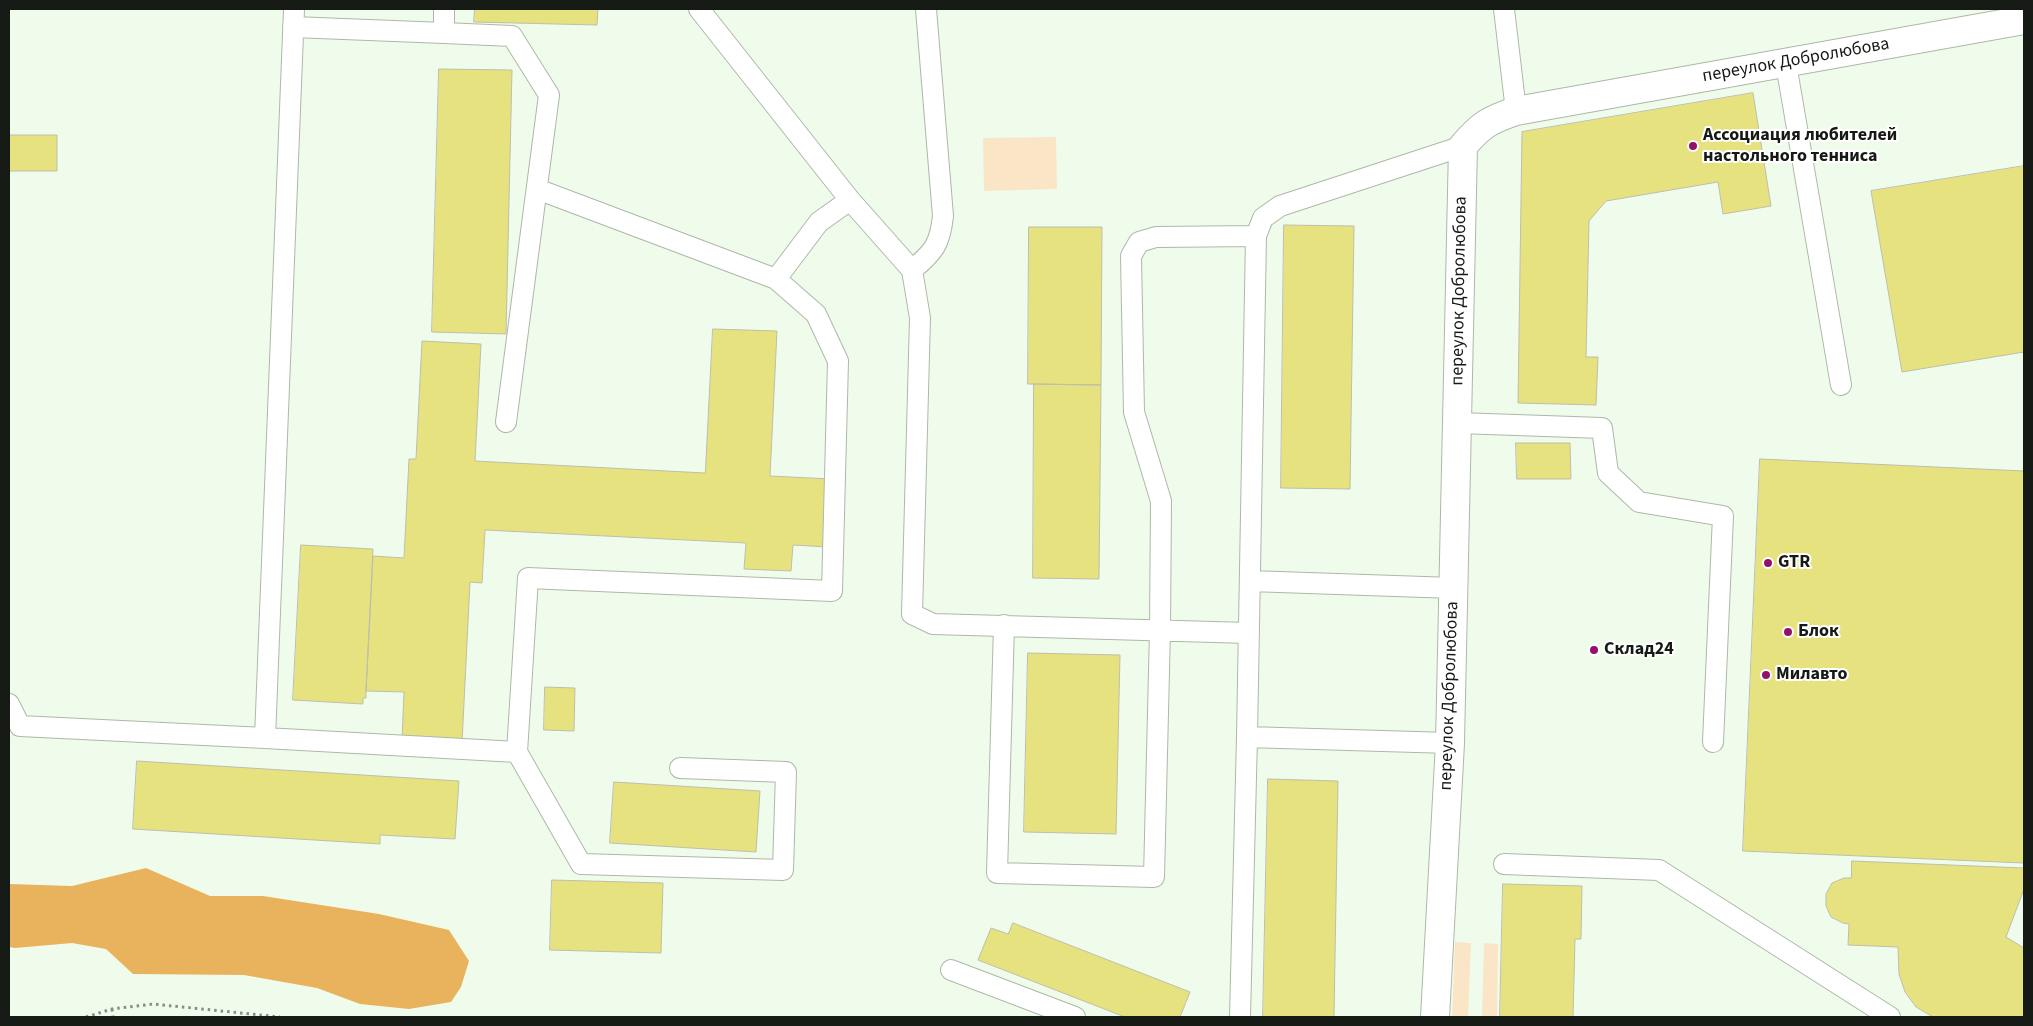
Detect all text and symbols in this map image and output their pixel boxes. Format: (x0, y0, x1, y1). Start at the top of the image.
street label: переулок Добролюбова (1701, 34, 1891, 88)
place label: Ассоциация любителей настольного тенниса (1703, 125, 1897, 168)
marker: Ассоциация любителей настольного тенниса (1687, 140, 1699, 152)
street label: переулок Добролюбова (1448, 196, 1472, 386)
place label: GTR (1778, 552, 1810, 574)
marker: GTR (1762, 557, 1774, 569)
street label: переулок Добролюбова (1436, 601, 1464, 791)
place label: Блок (1798, 621, 1839, 643)
marker: Блок (1782, 626, 1794, 638)
place label: Склад24 (1604, 639, 1674, 661)
marker: Склад24 (1588, 644, 1600, 656)
place label: Милавто (1776, 664, 1848, 686)
marker: Милавто (1760, 669, 1772, 681)

